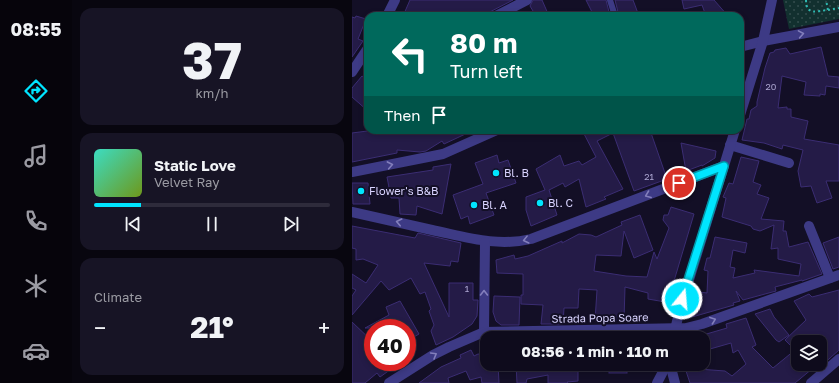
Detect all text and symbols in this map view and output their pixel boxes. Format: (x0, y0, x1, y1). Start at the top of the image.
text: 08:55 (11, 18, 61, 40)
text: 80 m (450, 26, 518, 59)
text: 37 (182, 28, 242, 90)
icon: left (384, 28, 436, 80)
one-way arrow (798, 31, 804, 39)
text: Turn left (450, 60, 523, 82)
icon: directions (22, 77, 50, 105)
house number: 20 (766, 81, 777, 92)
text: km/h (195, 85, 229, 101)
icon: arrive (428, 104, 450, 126)
text: Then (384, 106, 420, 124)
icon: music (22, 142, 50, 170)
text: Static Love (154, 156, 236, 174)
one-way arrow (387, 161, 393, 169)
place label: Bl. B (504, 166, 529, 179)
pin (662, 166, 696, 200)
marker: Bl. B (491, 168, 501, 178)
house number: 21 (644, 171, 654, 182)
icon: arrive (668, 172, 690, 194)
text: Velvet Ray (154, 174, 219, 190)
place label: Flower's B&B (369, 184, 438, 197)
marker: Flower's B&B (356, 186, 366, 196)
one-way arrow (645, 191, 652, 199)
place label: Bl. C (548, 196, 573, 209)
place label: Bl. A (482, 198, 507, 211)
marker: Bl. C (535, 198, 545, 208)
marker: Bl. A (469, 200, 479, 210)
icon: phone (22, 207, 50, 235)
icon: previous (122, 213, 144, 235)
icon: pause (201, 213, 223, 235)
icon: next (280, 213, 302, 235)
one-way arrow (395, 219, 402, 227)
one-way arrow (523, 236, 529, 244)
icon: climate (22, 272, 50, 300)
position arrow (661, 278, 703, 320)
house number: 1 (465, 283, 470, 294)
text: Climate (94, 289, 142, 305)
one-way arrow (480, 290, 489, 296)
text: 21° (190, 309, 234, 345)
street label: Strada Popa Soare (551, 310, 649, 325)
text: − (94, 314, 106, 341)
text: + (318, 314, 330, 341)
one-way arrow (709, 317, 716, 325)
speed limit sign: 40 (364, 319, 416, 371)
map controls (791, 335, 827, 371)
button: layers (791, 335, 827, 371)
icon: car (22, 337, 50, 365)
text: 08:56 · 1 min · 110 m (521, 342, 669, 360)
one-way arrow (430, 352, 437, 359)

